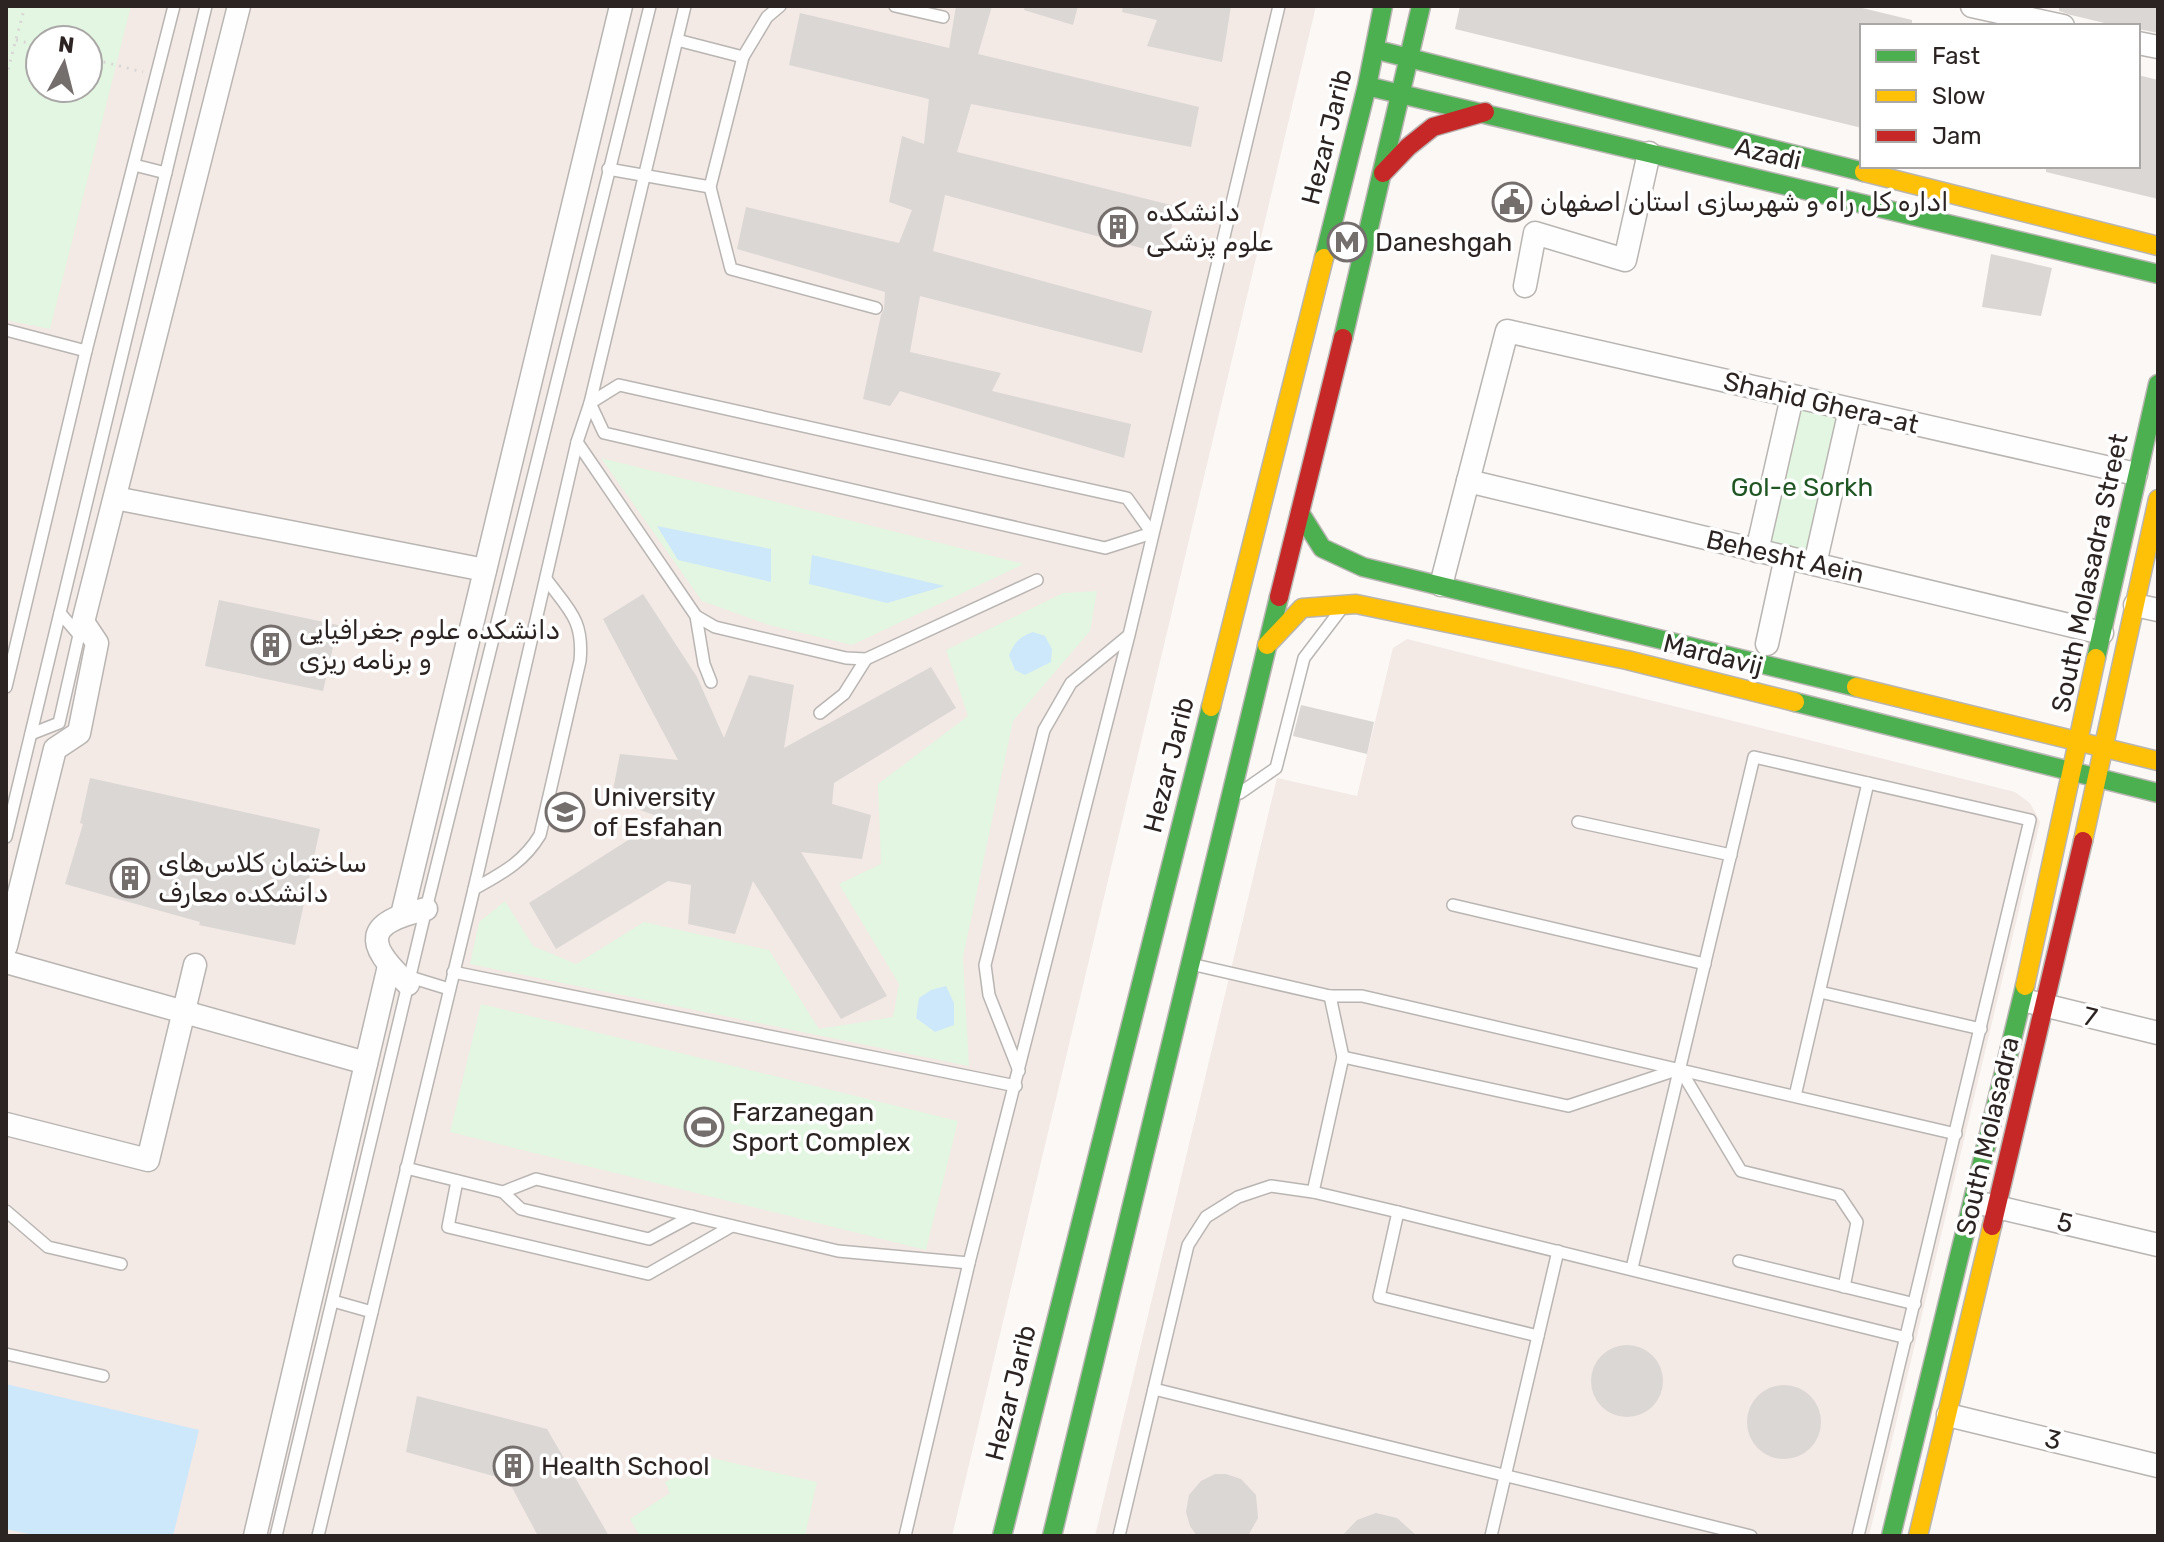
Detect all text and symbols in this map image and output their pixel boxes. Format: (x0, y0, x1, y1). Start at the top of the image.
north arrow (24, 24, 104, 104)
legend (1860, 24, 2140, 168)
text: N (57, 30, 76, 59)
text: Fast (1932, 42, 1980, 70)
street label: Hezar Jarib (1295, 66, 1359, 208)
text: Slow (1932, 82, 1985, 110)
text: Jam (1932, 122, 1982, 150)
street label: Azadi (1732, 131, 1804, 177)
public building icon: اداره کل راه و شهرسازی استان اصفهان (1491, 181, 1533, 223)
place label: اداره کل راه و شهرسازی استان اصفهان (1540, 187, 1948, 218)
place label: دانشکده علوم پزشکی (1146, 197, 1273, 259)
building icon: دانشکده علوم پزشکی (1097, 206, 1139, 248)
metro station icon: Daneshgah (1326, 221, 1368, 263)
place label: Daneshgah (1375, 227, 1512, 258)
street label: Shahid Ghera-at (1720, 365, 1922, 441)
street label: South Molasadra Street (2045, 431, 2135, 715)
park label: Gol-e Sorkh (1731, 472, 1873, 503)
street label: Behesht Aein (1703, 524, 1867, 590)
place label: دانشکده علوم جغرافیایی و برنامه ریزی (299, 615, 560, 676)
building icon: دانشکده علوم جغرافیایی و برنامه ریزی (250, 624, 292, 666)
street label: Mardavij (1660, 628, 1766, 682)
street label: Hezar Jarib (1137, 694, 1201, 836)
place label: University of Esfahan (593, 782, 723, 843)
school or university icon: University of Esfahan (544, 791, 586, 833)
place label: ساختمان کلاس‌های دانشکده معارف (158, 848, 367, 909)
building icon: ساختمان کلاس‌های دانشکده معارف (109, 857, 151, 899)
street label: 7 (2080, 1000, 2100, 1034)
street label: South Molasadra (1950, 1034, 2026, 1238)
place label: Farzanegan Sport Complex (732, 1097, 910, 1158)
sports icon: Farzanegan Sport Complex (683, 1106, 725, 1148)
street label: 5 (2054, 1206, 2076, 1240)
street label: Hezar Jarib (979, 1322, 1043, 1464)
street label: 3 (2042, 1423, 2064, 1457)
building icon: Health School (492, 1445, 534, 1487)
place label: Health School (541, 1451, 710, 1482)

